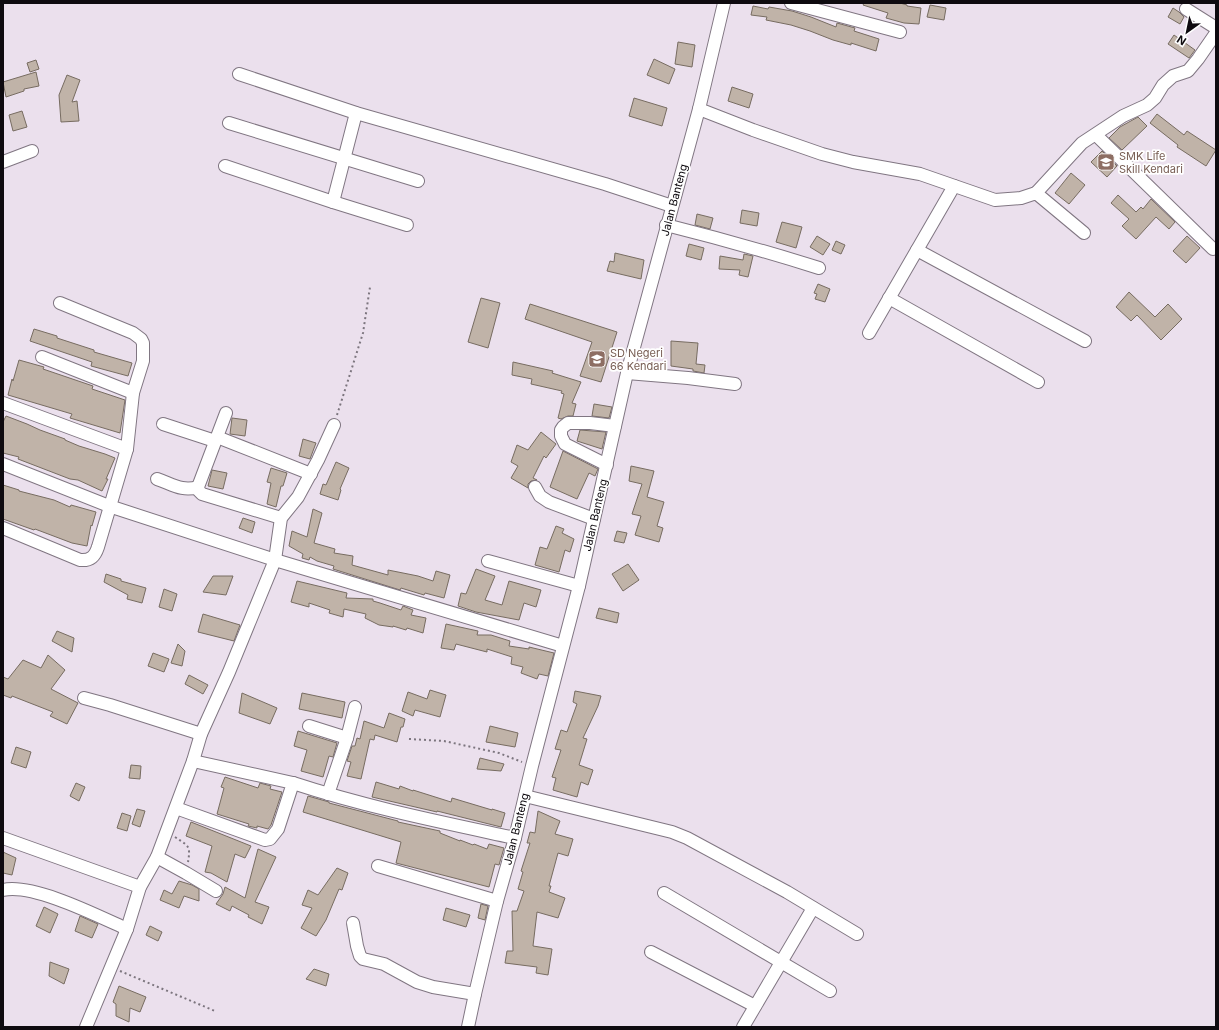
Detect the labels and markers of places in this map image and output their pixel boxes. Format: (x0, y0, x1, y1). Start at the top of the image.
place label: SMK Life Skill Kendari (1119, 149, 1183, 176)
school or university icon: SMK Life Skill Kendari (1096, 152, 1116, 172)
place label: SD Negeri 66 Kendari (610, 346, 667, 373)
school or university icon: SD Negeri 66 Kendari (587, 349, 607, 369)

